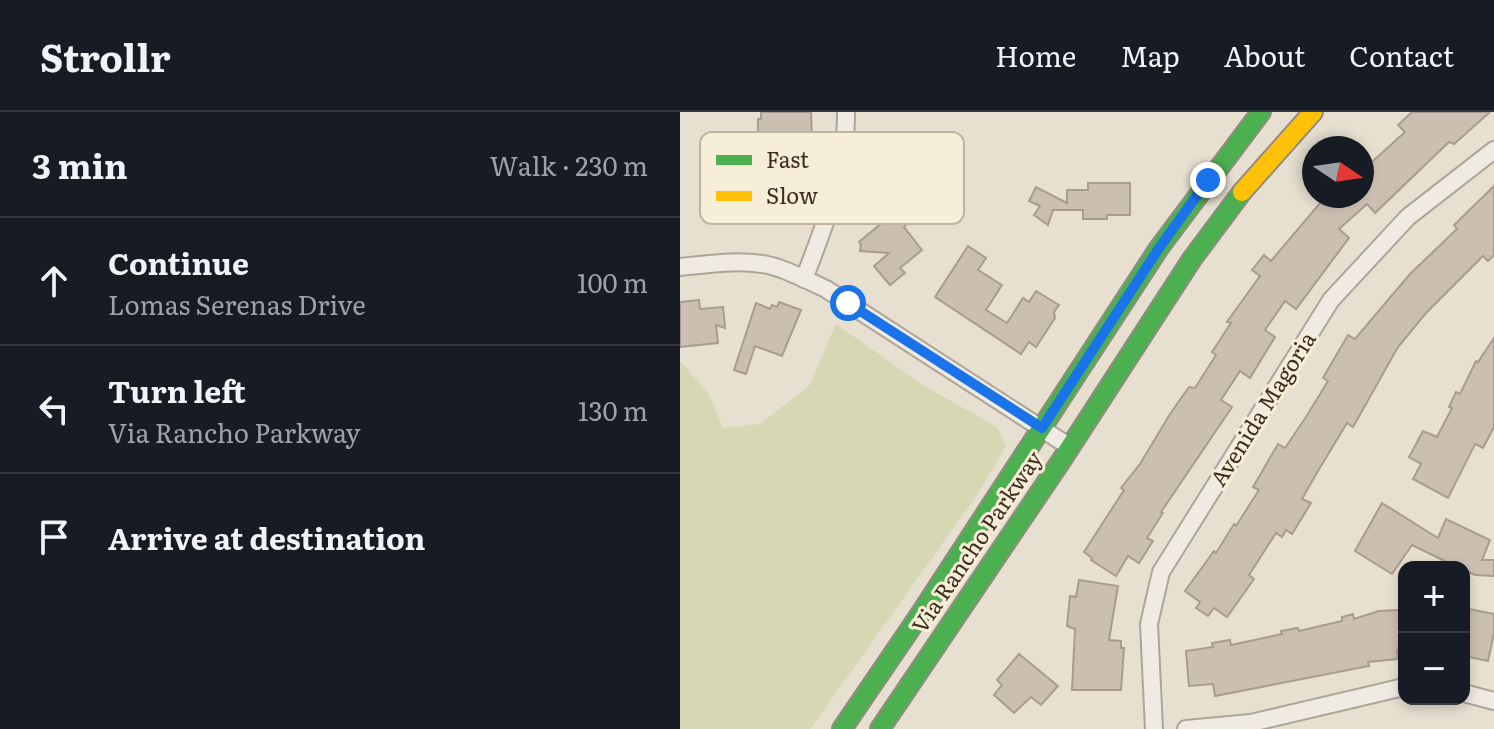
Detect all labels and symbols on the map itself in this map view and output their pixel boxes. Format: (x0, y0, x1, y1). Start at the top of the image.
legend (700, 132, 964, 224)
north arrow (1302, 136, 1374, 208)
text: Fast (766, 142, 809, 175)
route end (1190, 162, 1226, 198)
text: Slow (766, 178, 818, 211)
route start (830, 285, 866, 321)
street label: Avenida Magoria (1201, 324, 1323, 492)
street label: Via Rancho Parkway (902, 443, 1049, 639)

